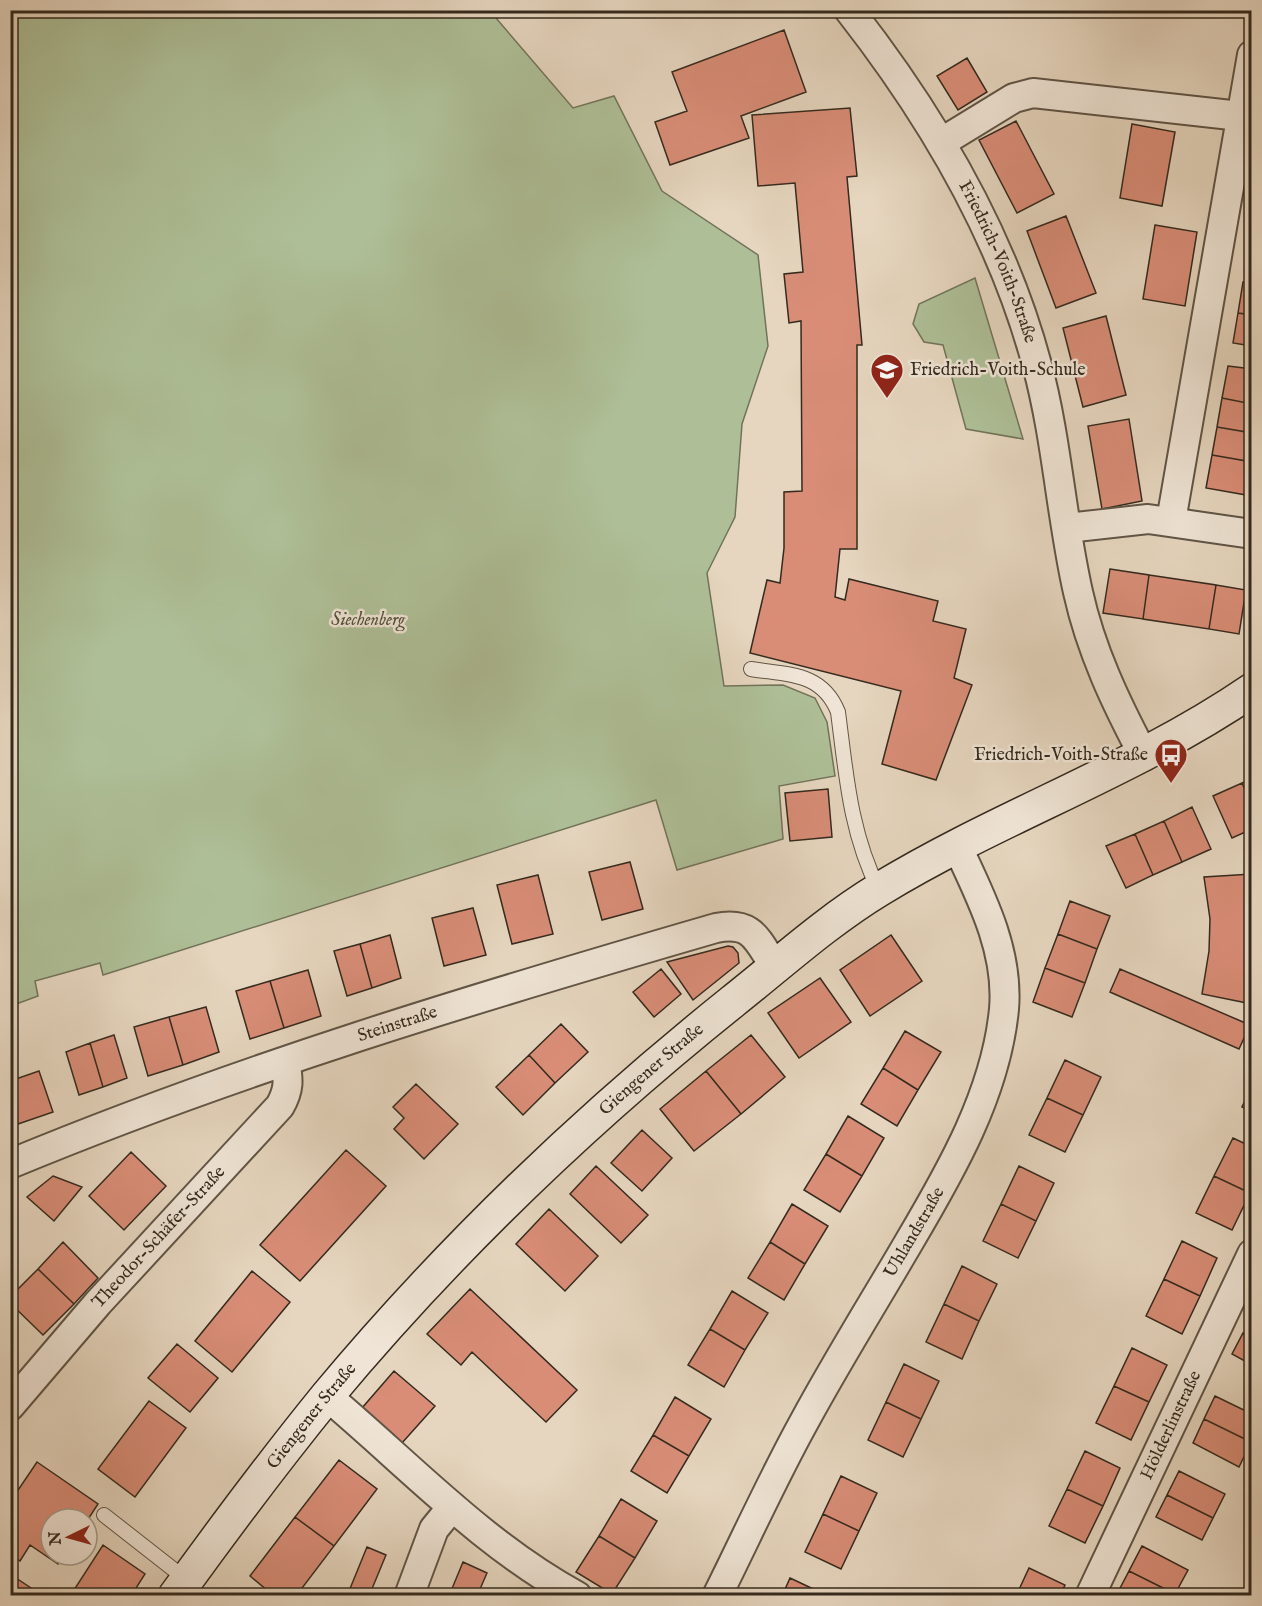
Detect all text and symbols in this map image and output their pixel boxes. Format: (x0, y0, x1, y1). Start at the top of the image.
street label: Friedrich-Voith-Straße (953, 177, 1042, 346)
school or university icon: Friedrich-Voith-Schule (869, 352, 905, 399)
place label: Friedrich-Voith-Schule (910, 359, 1086, 382)
park label: Siechenberg (331, 609, 406, 632)
bus stop icon: Friedrich-Voith-Straße (1153, 737, 1189, 784)
place label: Friedrich-Voith-Straße (974, 744, 1148, 767)
street label: Steinstraße (355, 1001, 440, 1048)
street label: Giengener Straße (594, 1018, 708, 1121)
street label: Theodor-Schäfer-Straße (87, 1161, 230, 1313)
street label: Uhlandstraße (879, 1183, 950, 1282)
street label: Giengener Straße (262, 1358, 362, 1474)
street label: Hölderlinstraße (1135, 1367, 1207, 1483)
north arrow (39, 1507, 99, 1567)
text: N (45, 1530, 67, 1547)

